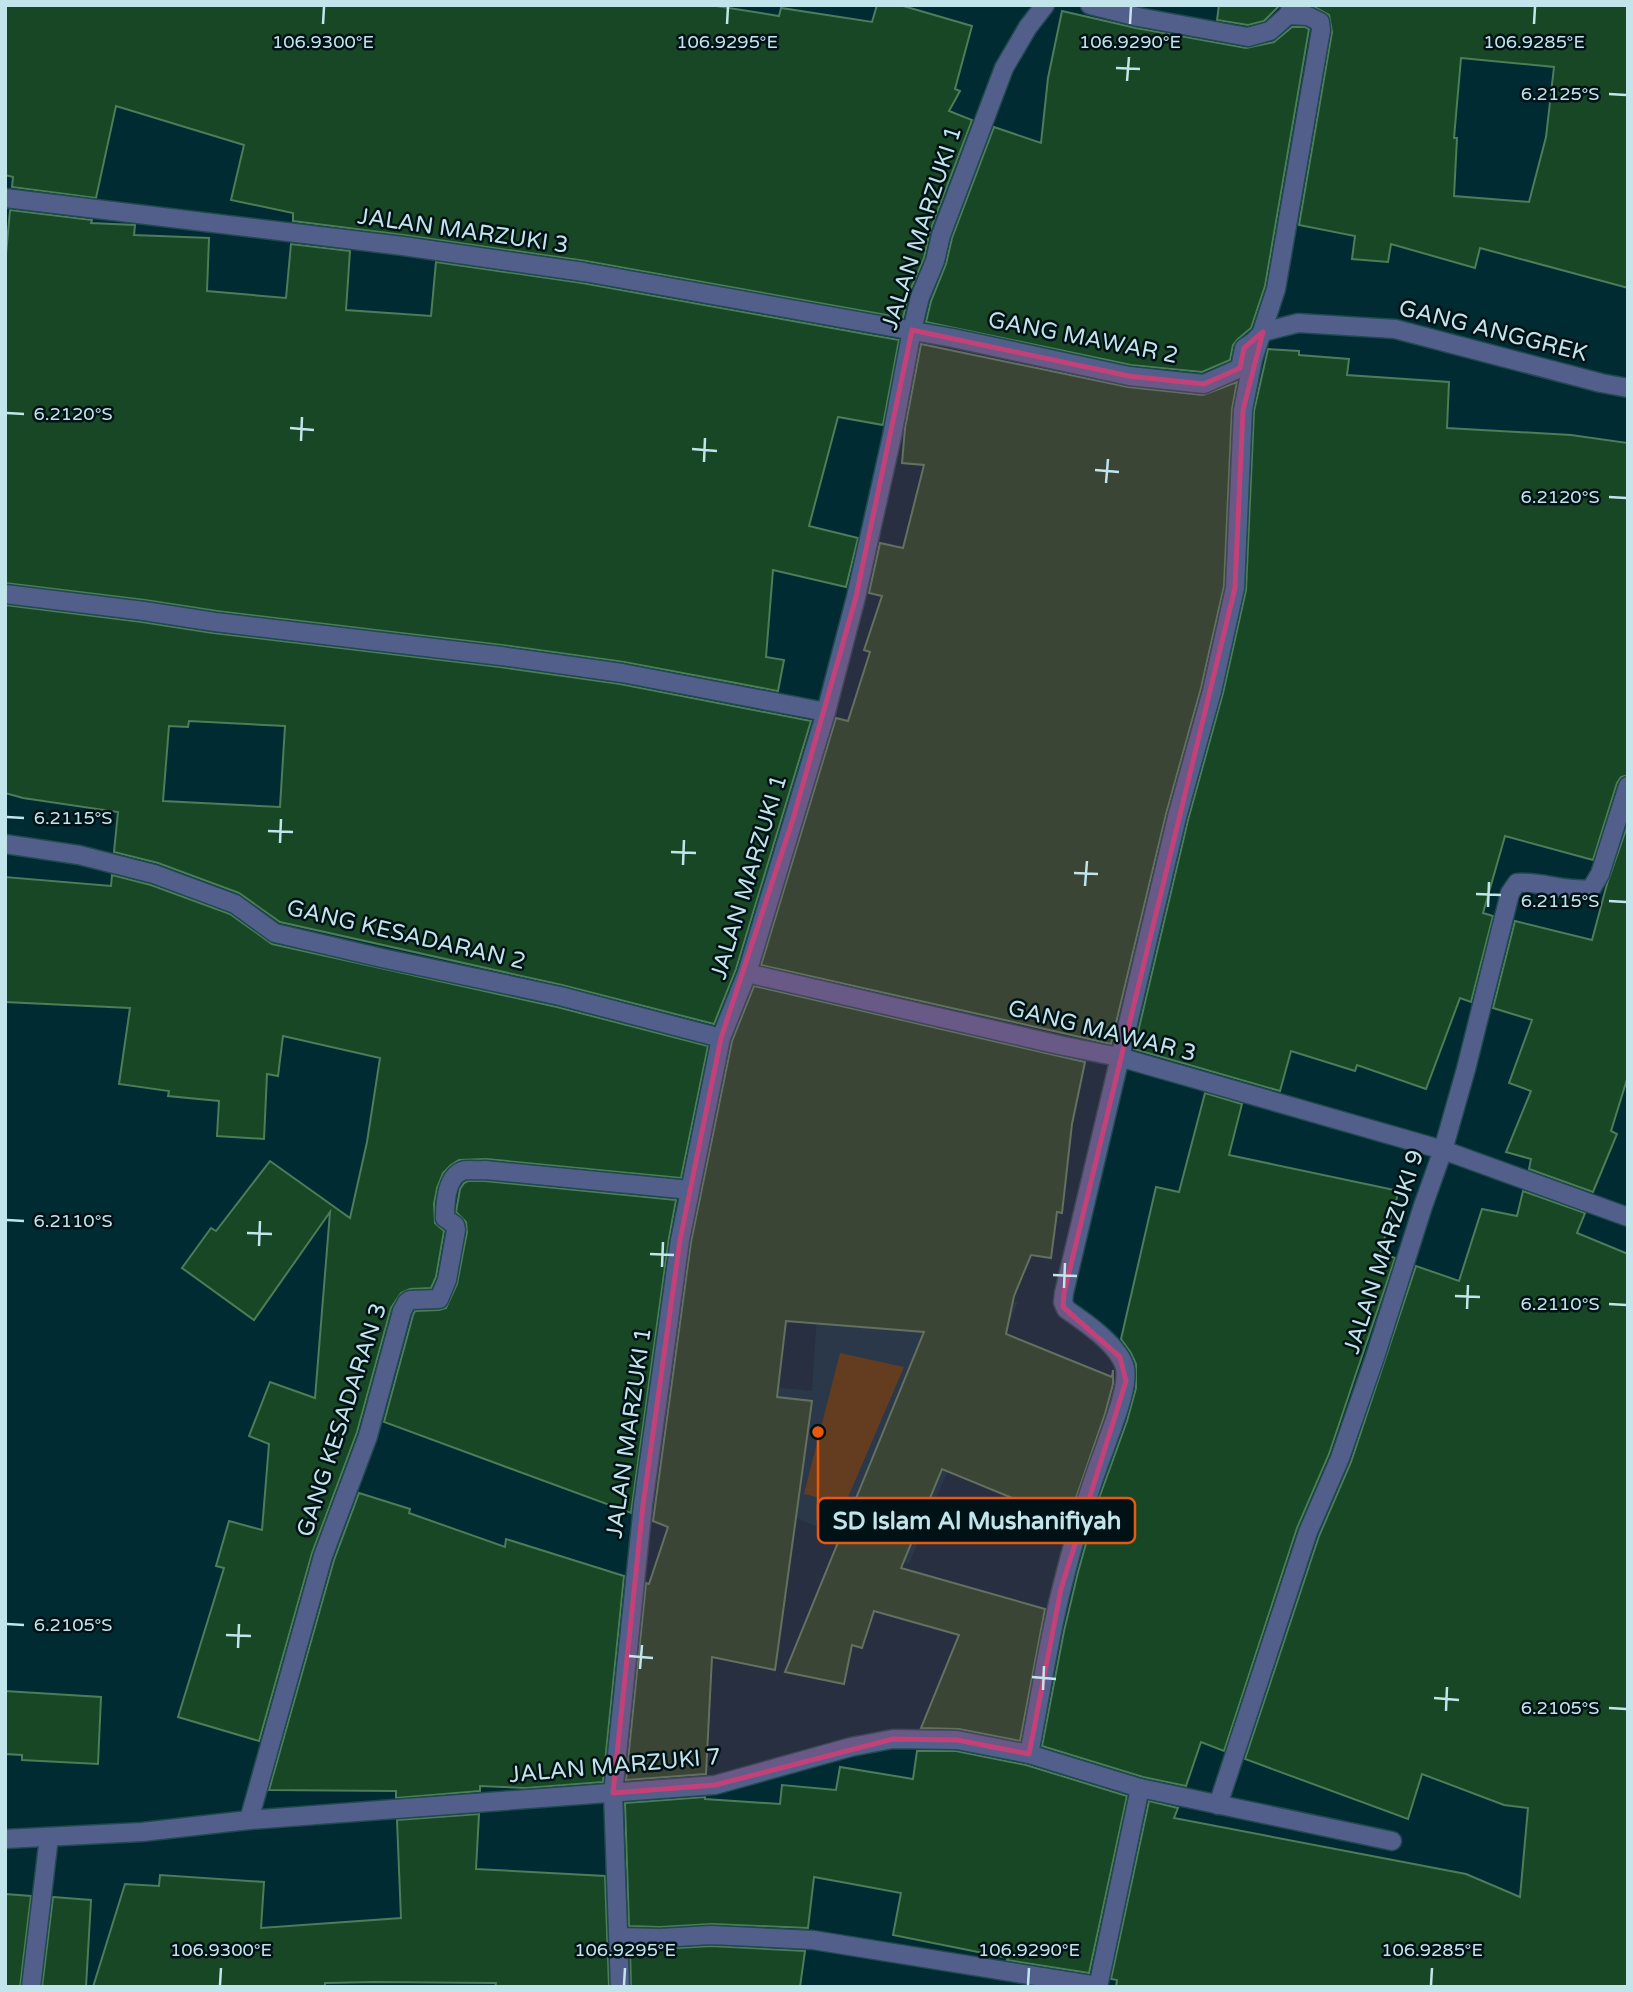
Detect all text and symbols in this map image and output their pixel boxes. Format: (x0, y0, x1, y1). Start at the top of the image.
text: 106.9300°E (272, 31, 374, 53)
text: 106.9295°E (676, 31, 778, 53)
text: 106.9290°E (1079, 31, 1181, 53)
text: 106.9285°E (1483, 31, 1585, 53)
text: 6.2125°S (1521, 83, 1599, 105)
street label: JALAN MARZUKI 1 (876, 123, 968, 333)
street label: JALAN MARZUKI 3 (356, 202, 570, 260)
street label: GANG ANGGREK (1396, 294, 1590, 368)
street label: GANG MAWAR 2 (986, 306, 1180, 370)
text: 6.2120°S (33, 403, 113, 425)
text: 6.2120°S (1520, 486, 1600, 508)
street label: JALAN MARZUKI 1 (705, 771, 793, 983)
text: 6.2115°S (34, 807, 112, 829)
text: 6.2115°S (1521, 890, 1599, 912)
street label: GANG KESADARAN 2 (284, 894, 528, 976)
street label: GANG MAWAR 3 (1005, 994, 1199, 1068)
street label: JALAN MARZUKI 9 (1338, 1147, 1430, 1357)
text: 6.2110°S (33, 1210, 113, 1232)
text: 6.2110°S (1520, 1293, 1600, 1315)
street label: GANG KESADARAN 3 (291, 1299, 393, 1541)
street label: JALAN MARZUKI 1 (600, 1326, 658, 1540)
callout: SD Islam Al Mushanifiyah (818, 1498, 1135, 1543)
text: SD Islam Al Mushanifiyah (833, 1507, 1121, 1536)
text: 6.2105°S (34, 1614, 112, 1636)
text: 6.2105°S (1521, 1697, 1599, 1719)
street label: JALAN MARZUKI 7 (508, 1743, 722, 1789)
text: 106.9300°E (170, 1939, 272, 1961)
text: 106.9295°E (574, 1939, 676, 1961)
text: 106.9290°E (978, 1939, 1080, 1961)
text: 106.9285°E (1381, 1939, 1483, 1961)

